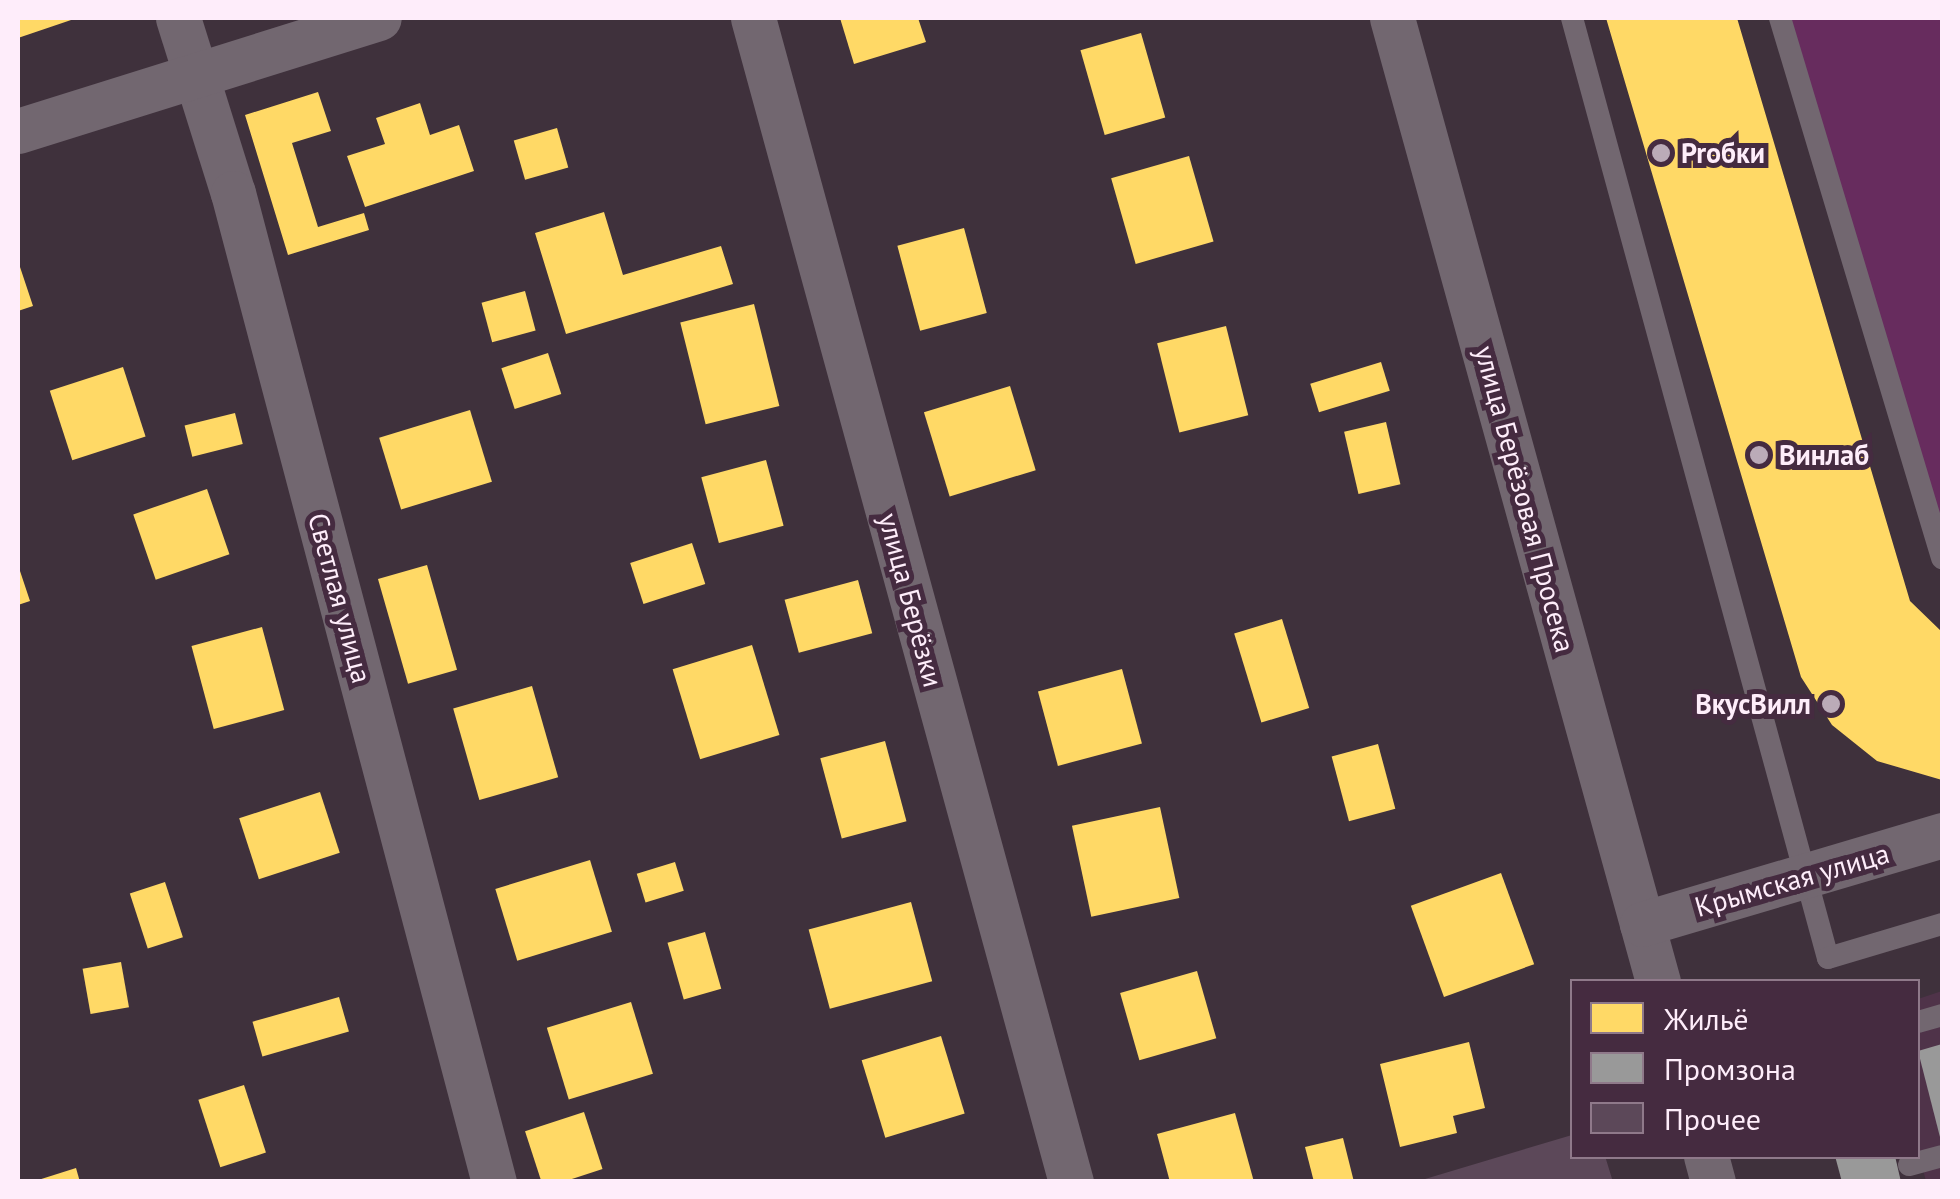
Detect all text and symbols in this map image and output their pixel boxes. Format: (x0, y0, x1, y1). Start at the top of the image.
place label: Proбки (1681, 136, 1765, 170)
marker: Proбки (1650, 142, 1672, 164)
street label: улица Берёзовая Просека (1468, 342, 1582, 656)
place label: Винлаб (1779, 438, 1869, 472)
marker: Винлаб (1748, 444, 1770, 466)
street label: Светлая улица (301, 509, 379, 687)
street label: улица Берёзки (872, 509, 950, 691)
place label: ВкусВилл (1695, 687, 1811, 721)
marker: ВкусВилл (1820, 693, 1842, 715)
street label: Крымская улица (1691, 836, 1893, 924)
legend (1570, 979, 1920, 1159)
text: Жильё (1664, 999, 1748, 1038)
text: Промзона (1664, 1049, 1796, 1088)
text: Прочее (1664, 1099, 1761, 1138)

